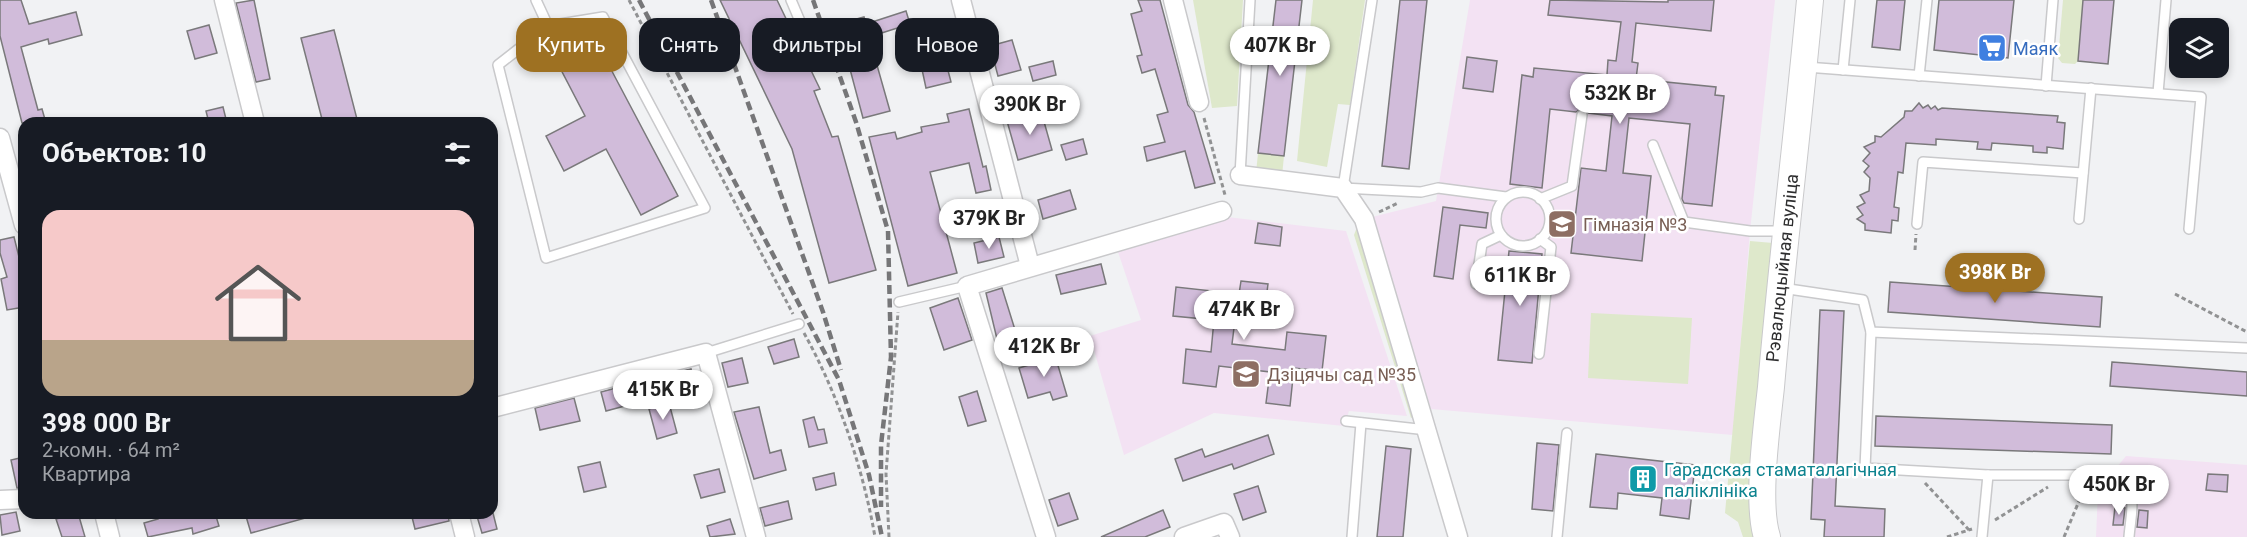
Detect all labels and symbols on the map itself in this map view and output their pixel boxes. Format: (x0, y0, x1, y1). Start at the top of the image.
pin: 407K Br (1225, 26, 1335, 77)
supermarket icon: Маяк (1976, 32, 2008, 64)
place label: Маяк (2013, 38, 2058, 59)
pin: 532K Br (1565, 74, 1675, 125)
pin: 390K Br (975, 85, 1085, 136)
street label: Рэвалюцыйная вуліца (1762, 173, 1802, 363)
pin: 379K Br (934, 199, 1044, 250)
school or university icon: Гімназія №3 (1546, 208, 1578, 240)
place label: Гімназія №3 (1583, 214, 1687, 235)
pin: 398K Br (1940, 253, 2050, 304)
pin: 611K Br (1465, 256, 1575, 307)
pin: 474K Br (1189, 290, 1299, 341)
pin: 412K Br (989, 327, 1099, 378)
school or university icon: Дзіцячы сад №35 (1230, 358, 1262, 390)
place label: Дзіцячы сад №35 (1267, 364, 1416, 385)
pin: 415K Br (608, 370, 718, 421)
place label: Гарадская стаматалагічная паліклініка (1664, 459, 1897, 501)
building icon: Гарадская стаматалагічная паліклініка (1627, 463, 1659, 495)
pin: 450K Br (2064, 465, 2174, 516)

